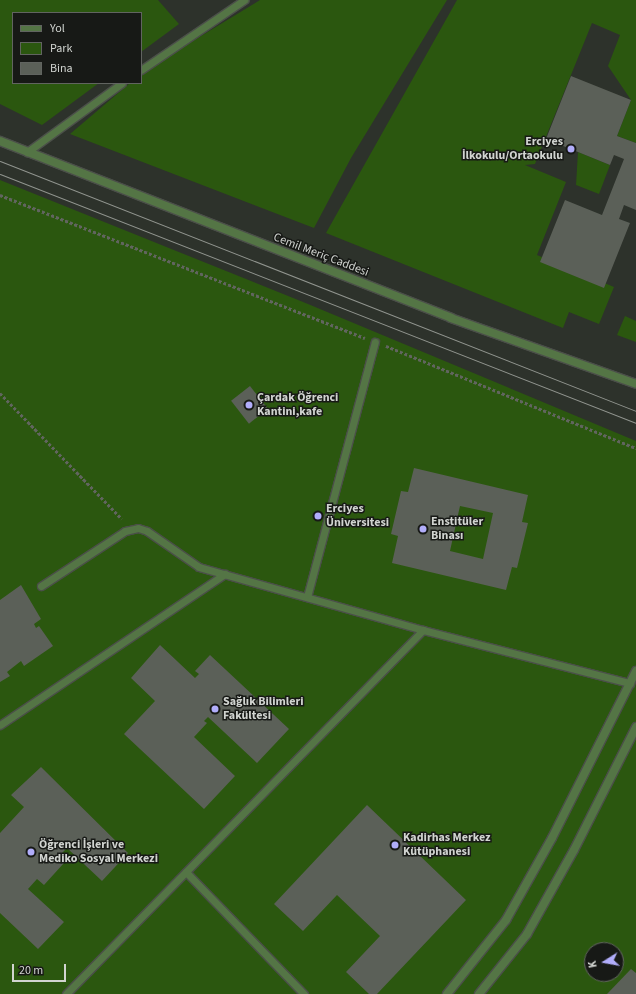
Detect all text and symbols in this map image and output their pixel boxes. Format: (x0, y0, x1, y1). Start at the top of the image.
legend (12, 12, 142, 84)
text: Yol (50, 20, 65, 37)
text: Park (50, 40, 72, 57)
text: Bina (50, 60, 73, 77)
place label: Erciyes İlkokulu/Ortaokulu (462, 135, 563, 163)
marker: Erciyes İlkokulu/Ortaokulu (566, 144, 576, 154)
street label: Cemil Meriç Caddesi (271, 230, 371, 280)
place label: Çardak Öğrenci Kantini,kafe (257, 391, 338, 419)
marker: Çardak Öğrenci Kantini,kafe (244, 400, 254, 410)
place label: Erciyes Üniversitesi (326, 502, 389, 530)
marker: Erciyes Üniversitesi (313, 511, 323, 521)
place label: Enstitüler Binası (431, 515, 483, 543)
marker: Enstitüler Binası (418, 524, 428, 534)
place label: Sağlık Bilimleri Fakültesi (223, 695, 303, 723)
marker: Sağlık Bilimleri Fakültesi (210, 704, 220, 714)
place label: Kadirhas Merkez Kütüphanesi (403, 831, 491, 859)
place label: Öğrenci İşleri ve Mediko Sosyal Merkezi (39, 838, 158, 866)
marker: Kadirhas Merkez Kütüphanesi (390, 840, 400, 850)
marker: Öğrenci İşleri ve Mediko Sosyal Merkezi (26, 847, 36, 857)
north arrow (584, 942, 624, 982)
scale bar (14, 956, 68, 982)
text: K (585, 959, 601, 969)
text: 20 m (19, 962, 43, 979)

